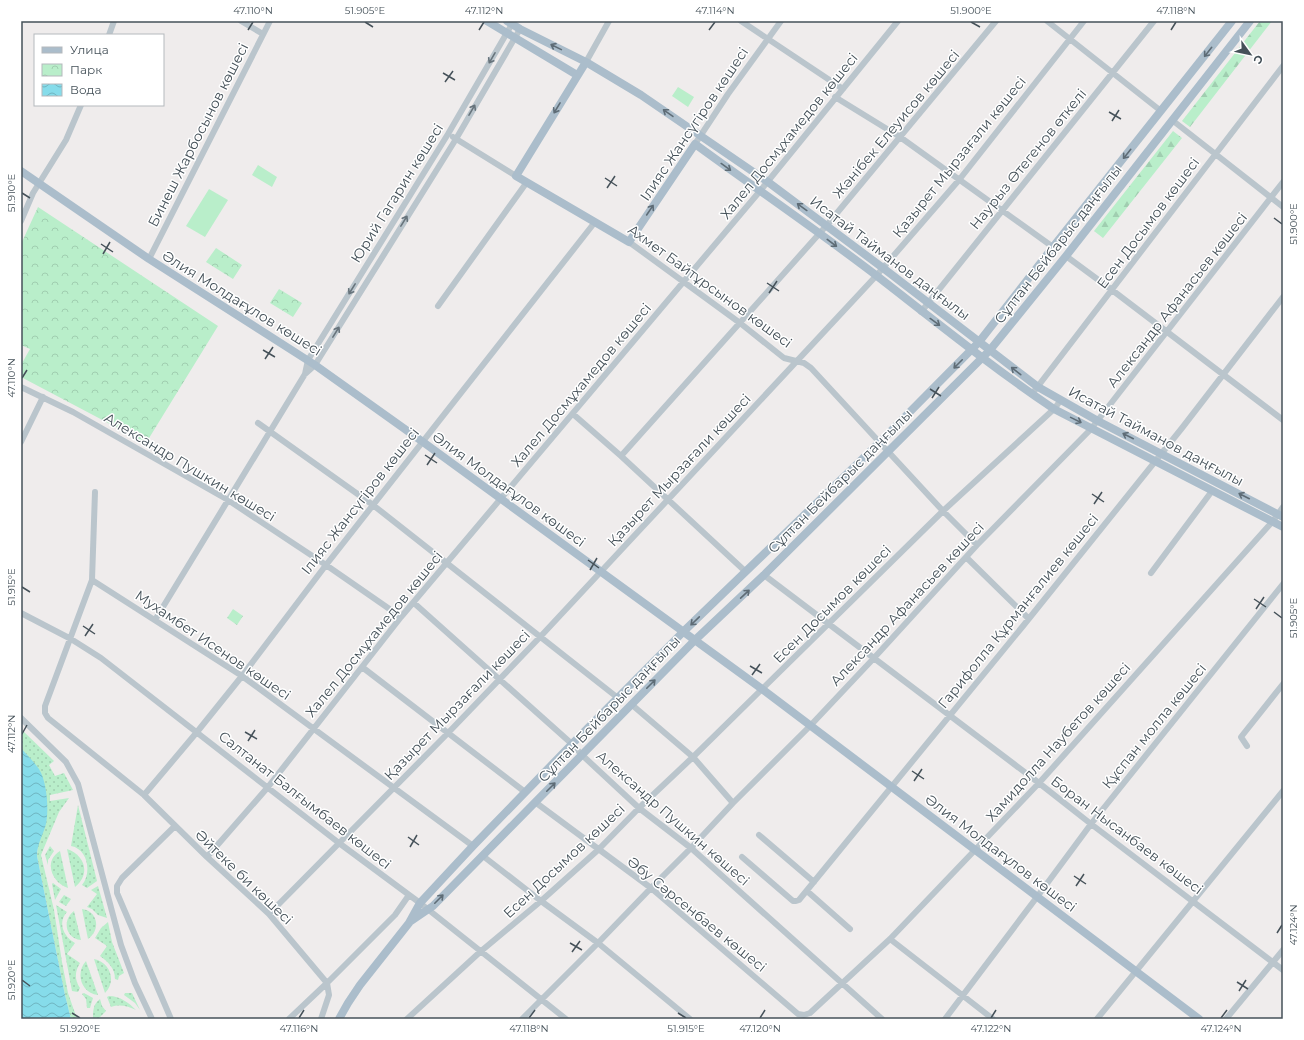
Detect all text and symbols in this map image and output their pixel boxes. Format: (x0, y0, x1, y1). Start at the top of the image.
text: 47.110°N (233, 4, 273, 17)
text: 51.905°E (345, 4, 386, 17)
text: 47.112°N (465, 4, 503, 17)
text: 47.114°N (695, 4, 735, 17)
text: 51.900°E (950, 4, 992, 17)
text: 47.118°N (1156, 4, 1196, 17)
legend (34, 34, 164, 106)
north arrow (1230, 34, 1270, 74)
street label: Бинеш Жарбосынов көшесі (144, 40, 252, 230)
text: Улица (70, 42, 109, 57)
one-way arrow (551, 43, 563, 50)
street label: Ілияс Жансүгіров көшесі (636, 44, 752, 204)
street label: Жәнібек Елеуисов көшесі (829, 46, 963, 202)
one-way arrow (1204, 46, 1212, 57)
street label: Халел Досмұхамедов көшесі (716, 49, 862, 223)
one-way arrow (488, 52, 496, 64)
text: С (1250, 52, 1266, 67)
text: Парк (70, 62, 102, 77)
street label: Қазырет Мырзағали көшесі (888, 73, 1030, 241)
text: Вода (70, 82, 101, 97)
street label: Наурыз Өтегенов өткелі (966, 85, 1090, 233)
one-way arrow (552, 102, 560, 114)
one-way arrow (469, 104, 477, 116)
one-way arrow (662, 109, 673, 117)
street label: Юрий Гагарин көшесі (347, 120, 447, 266)
one-way arrow (1123, 148, 1132, 159)
street label: Есен Досымов көшесі (1093, 154, 1203, 292)
street label: Сұлтан Бейбарыс даңғылы (990, 161, 1126, 327)
one-way arrow (721, 162, 732, 171)
text: 51.910°E (5, 173, 18, 212)
street label: Исатай Тайманов даңғылы (806, 192, 974, 324)
one-way arrow (796, 203, 807, 211)
text: 51.900°E (1287, 203, 1300, 245)
one-way arrow (647, 204, 655, 216)
street label: Александр Афанасьев көшесі (1103, 209, 1251, 391)
one-way arrow (401, 215, 409, 227)
street label: Ахмет Байтұрсынов көшесі (624, 220, 796, 352)
one-way arrow (826, 238, 837, 247)
street label: Әлия Молдағұлов көшесі (159, 246, 325, 360)
one-way arrow (348, 283, 356, 294)
street label: Халел Досмұхамедов көшесі (507, 299, 655, 471)
one-way arrow (929, 318, 940, 326)
one-way arrow (332, 326, 340, 338)
text: 47.110°N (5, 358, 18, 398)
one-way arrow (953, 359, 963, 368)
one-way arrow (1011, 366, 1022, 375)
street label: Исатай Тайманов даңғылы (1065, 382, 1247, 490)
street label: Қазырет Мырзағали көшесі (603, 390, 755, 550)
street label: Сұлтан Бейбарыс даңғылы (764, 405, 916, 557)
street label: Александр Пушкин көшесі (101, 409, 279, 525)
one-way arrow (1069, 417, 1081, 424)
street label: Ілияс Жансүгіров көшесі (297, 424, 423, 578)
street label: Әлия Молдағұлов көшесі (429, 427, 589, 551)
one-way arrow (1123, 432, 1135, 440)
one-way arrow (1238, 492, 1250, 499)
street label: Гарифолла Құрманғалиев көшесі (934, 510, 1102, 712)
street label: Александр Афанасьев көшесі (826, 518, 988, 690)
street label: Есен Досымов көшесі (769, 541, 895, 667)
street label: Халел Досмұхамедов көшесі (301, 547, 447, 721)
text: 51.915°E (5, 568, 18, 606)
street label: Мухамбет Исенов көшесі (132, 586, 294, 704)
one-way arrow (740, 589, 750, 598)
text: 51.905°E (1287, 597, 1300, 638)
one-way arrow (690, 616, 700, 626)
street label: Қазырет Мырзағали көшесі (380, 626, 534, 784)
street label: Сұлтан Бейбарыс даңғылы (534, 632, 684, 786)
street label: Хамидолла Наубетов көшесі (982, 659, 1134, 825)
street label: Құспан молла көшесі (1098, 660, 1210, 792)
one-way arrow (646, 679, 656, 689)
text: 47.112°N (5, 715, 18, 753)
street label: Салтанат Балғымбаев көшесі (215, 727, 395, 873)
street label: Александр Пушкин көшесі (593, 747, 753, 889)
street label: Боран Нысанбаев көшесі (1047, 772, 1207, 898)
one-way arrow (546, 782, 556, 792)
street label: Әлия Молдағұлов көшесі (922, 790, 1080, 916)
street label: Есен Досымов көшесі (499, 800, 629, 922)
street label: Әйтеке би көшесі (191, 826, 297, 928)
street label: Әбу Сәрсенбаев көшесі (624, 852, 770, 976)
one-way arrow (435, 894, 444, 904)
text: 47.124°N (1287, 904, 1300, 946)
text: 51.920°E (5, 959, 18, 1000)
text: 51.920°E (60, 1022, 101, 1035)
text: 47.116°N (280, 1022, 318, 1035)
text: 47.118°N (509, 1022, 549, 1035)
text: 51.915°E (667, 1022, 705, 1035)
text: 47.120°N (739, 1022, 781, 1035)
text: 47.122°N (971, 1022, 1011, 1035)
text: 47.124°N (1200, 1022, 1242, 1035)

